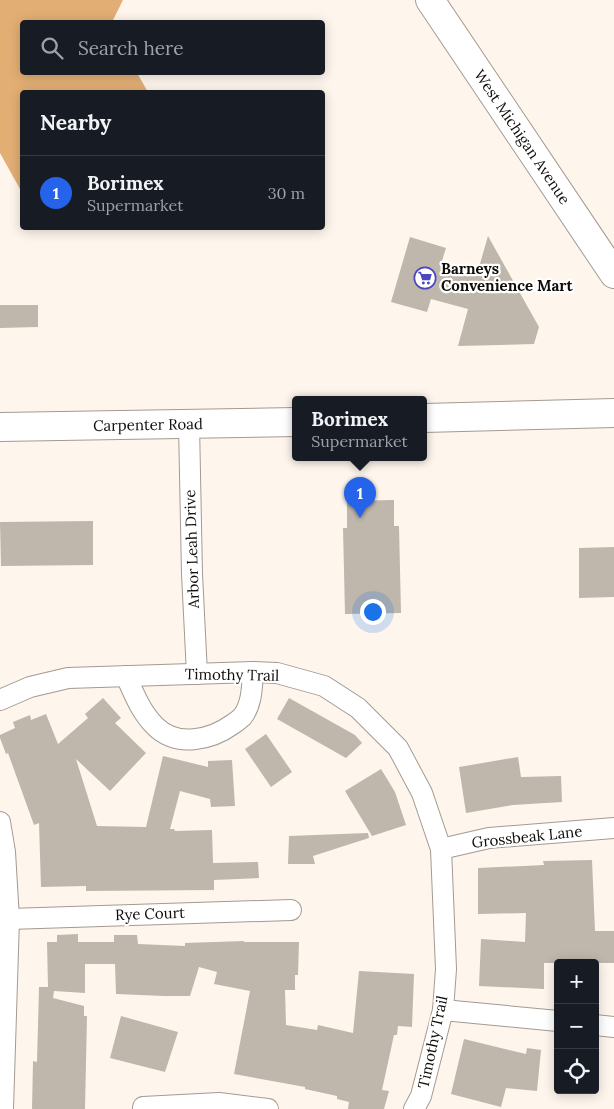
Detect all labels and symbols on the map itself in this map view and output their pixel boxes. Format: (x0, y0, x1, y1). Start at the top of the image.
street label: West Michigan Avenue (470, 66, 575, 208)
place label: Barneys Convenience Mart (441, 259, 574, 295)
supermarket icon: Barneys Convenience Mart (413, 266, 437, 290)
street label: Carpenter Road (93, 414, 203, 435)
pin: 1 (344, 477, 376, 518)
street label: Arbor Leah Drive (180, 489, 203, 610)
your location (360, 599, 386, 625)
street label: Timothy Trail (185, 664, 279, 685)
street label: Grossbeak Lane (471, 821, 583, 852)
street label: Rye Court (115, 903, 185, 924)
street label: Timothy Trail (413, 994, 452, 1090)

